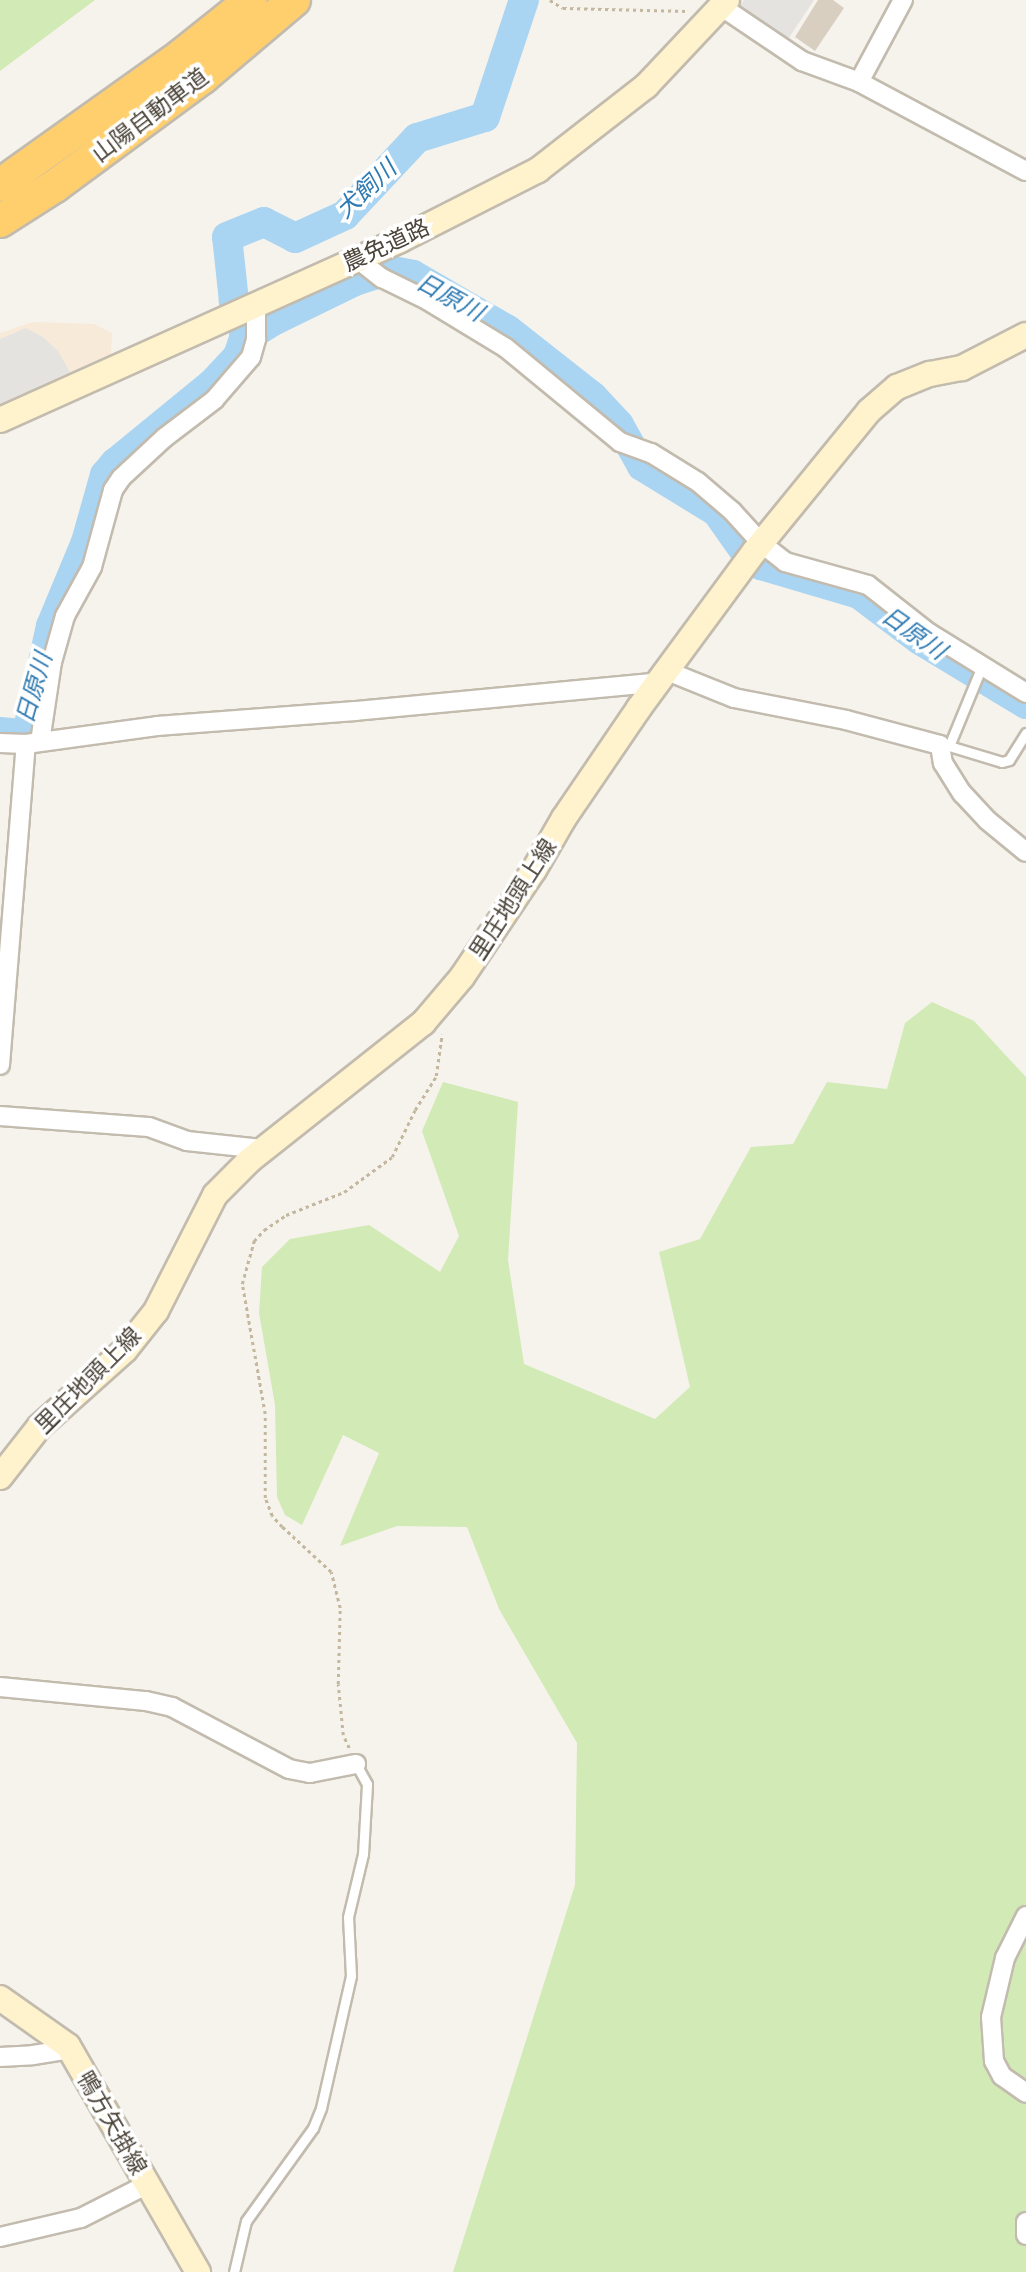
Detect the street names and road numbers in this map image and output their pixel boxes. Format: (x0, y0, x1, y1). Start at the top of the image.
street label: 山陽自動車道 (87, 62, 213, 168)
street label: 農免道路 (338, 213, 434, 277)
street label: 里庄地頭上線 (464, 834, 562, 964)
street label: 里庄地頭上線 (29, 1321, 147, 1439)
street label: 鴨方矢掛線 (71, 2066, 153, 2180)

